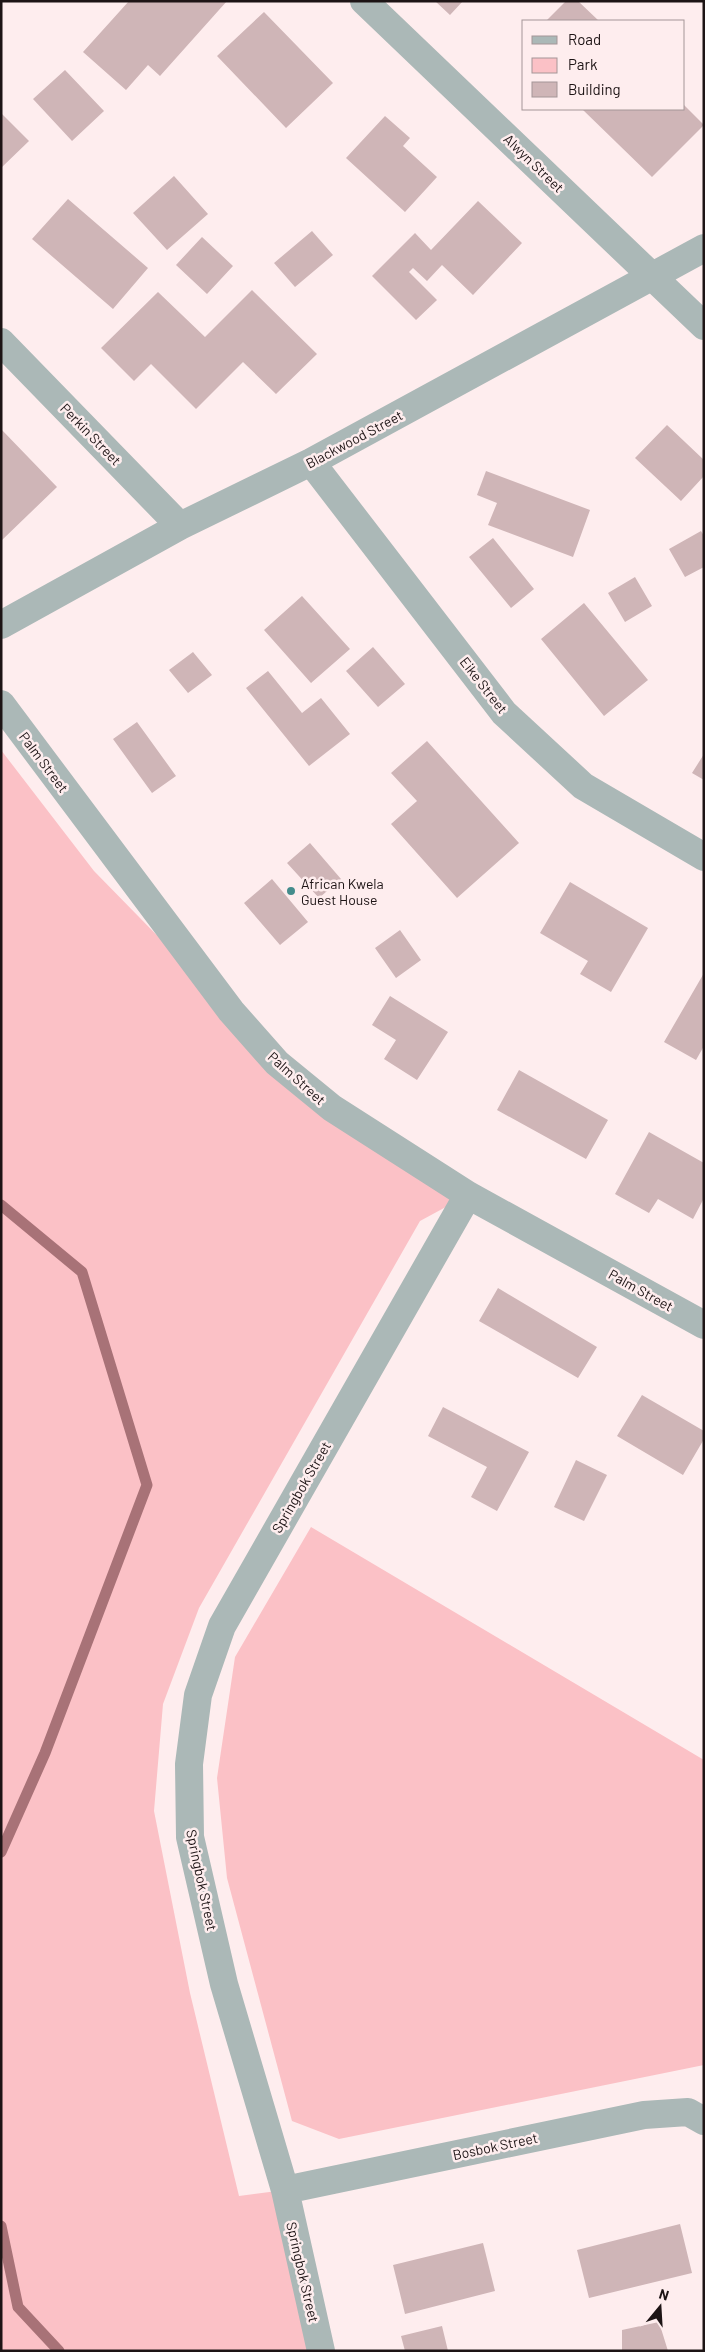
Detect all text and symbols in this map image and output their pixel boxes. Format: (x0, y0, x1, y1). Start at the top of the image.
legend (522, 20, 685, 110)
text: Road (568, 30, 601, 48)
text: Park (568, 55, 598, 73)
text: Building (568, 80, 621, 98)
street label: Alwyn Street (500, 130, 568, 196)
street label: Perkin Street (57, 399, 125, 469)
street label: Blackwood Street (303, 406, 405, 472)
street label: Eike Street (457, 653, 511, 717)
street label: Palm Street (16, 728, 72, 796)
place label: African Kwela Guest House (301, 875, 384, 908)
marker: African Kwela Guest House (285, 885, 297, 897)
street label: Palm Street (265, 1048, 329, 1108)
street label: Palm Street (606, 1265, 676, 1315)
street label: Springbok Street (268, 1438, 334, 1536)
street label: Springbok Street (183, 1828, 221, 1932)
street label: Bosbok Street (451, 2129, 539, 2163)
street label: Springbok Street (283, 2220, 323, 2324)
north arrow (635, 2282, 685, 2332)
text: N (657, 2285, 671, 2304)

